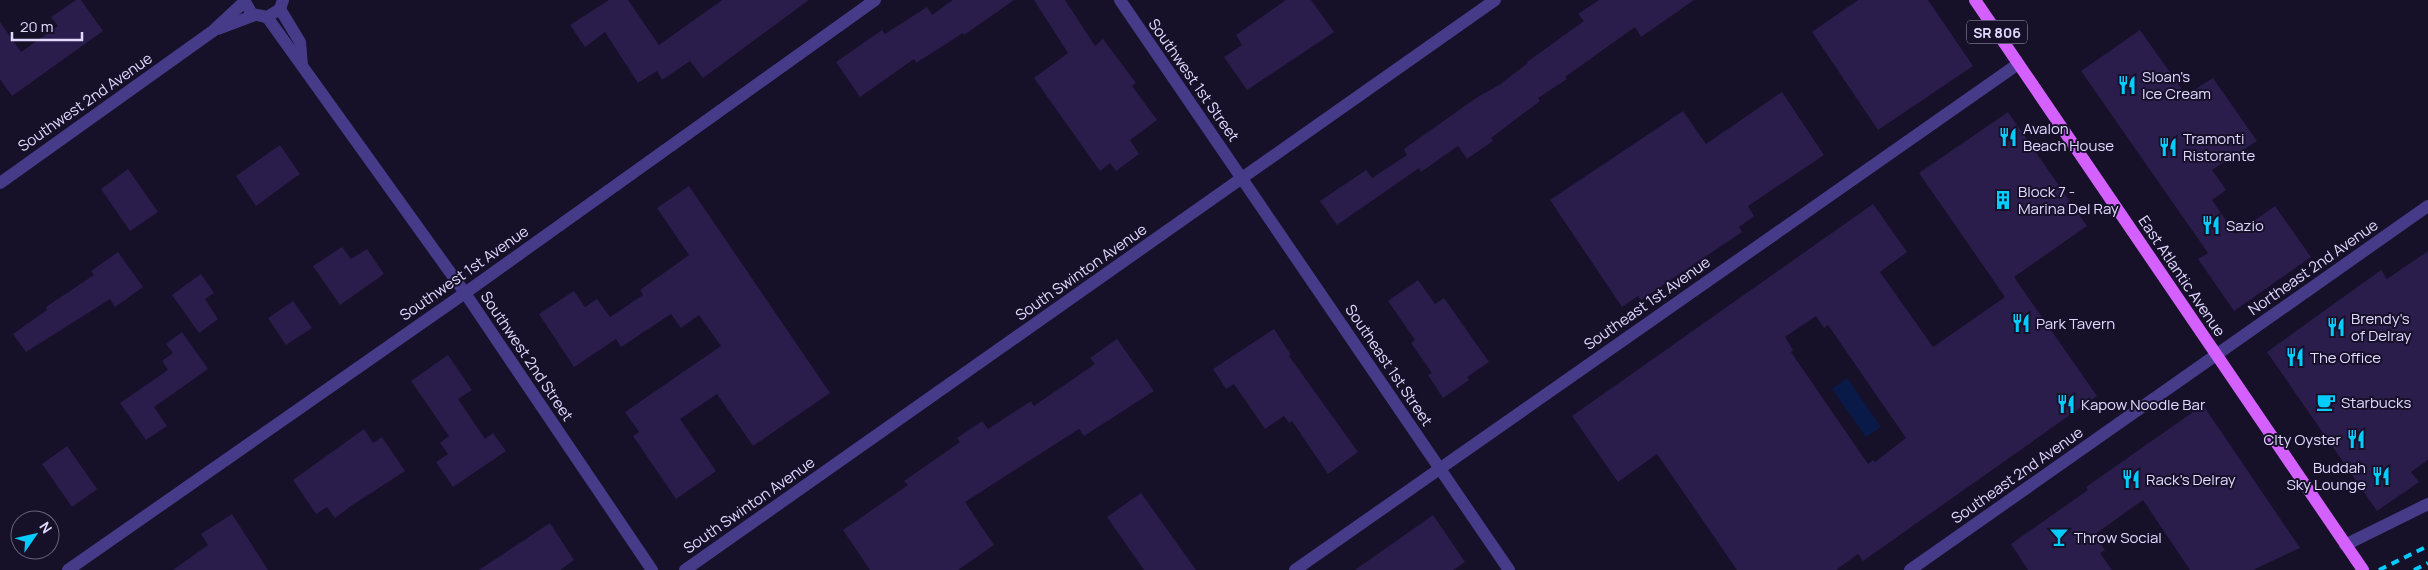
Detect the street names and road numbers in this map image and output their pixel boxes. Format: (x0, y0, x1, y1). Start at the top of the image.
street label: Southwest 1st Street (1144, 14, 1244, 146)
road number: SR 806 (1967, 21, 2027, 44)
street label: Southwest 2nd Avenue (14, 48, 157, 156)
street label: East Atlantic Avenue (2134, 211, 2231, 341)
street label: Northeast 2nd Avenue (2244, 214, 2382, 320)
street label: South Swinton Avenue (1011, 219, 1151, 325)
street label: Southwest 1st Avenue (395, 220, 533, 325)
street label: Southeast 1st Avenue (1580, 251, 1715, 355)
street label: Southwest 2nd Street (476, 287, 578, 425)
street label: Southeast 1st Street (1340, 300, 1438, 430)
street label: Southeast 2nd Avenue (1947, 421, 2087, 528)
street label: South Swinton Avenue (679, 452, 819, 558)

